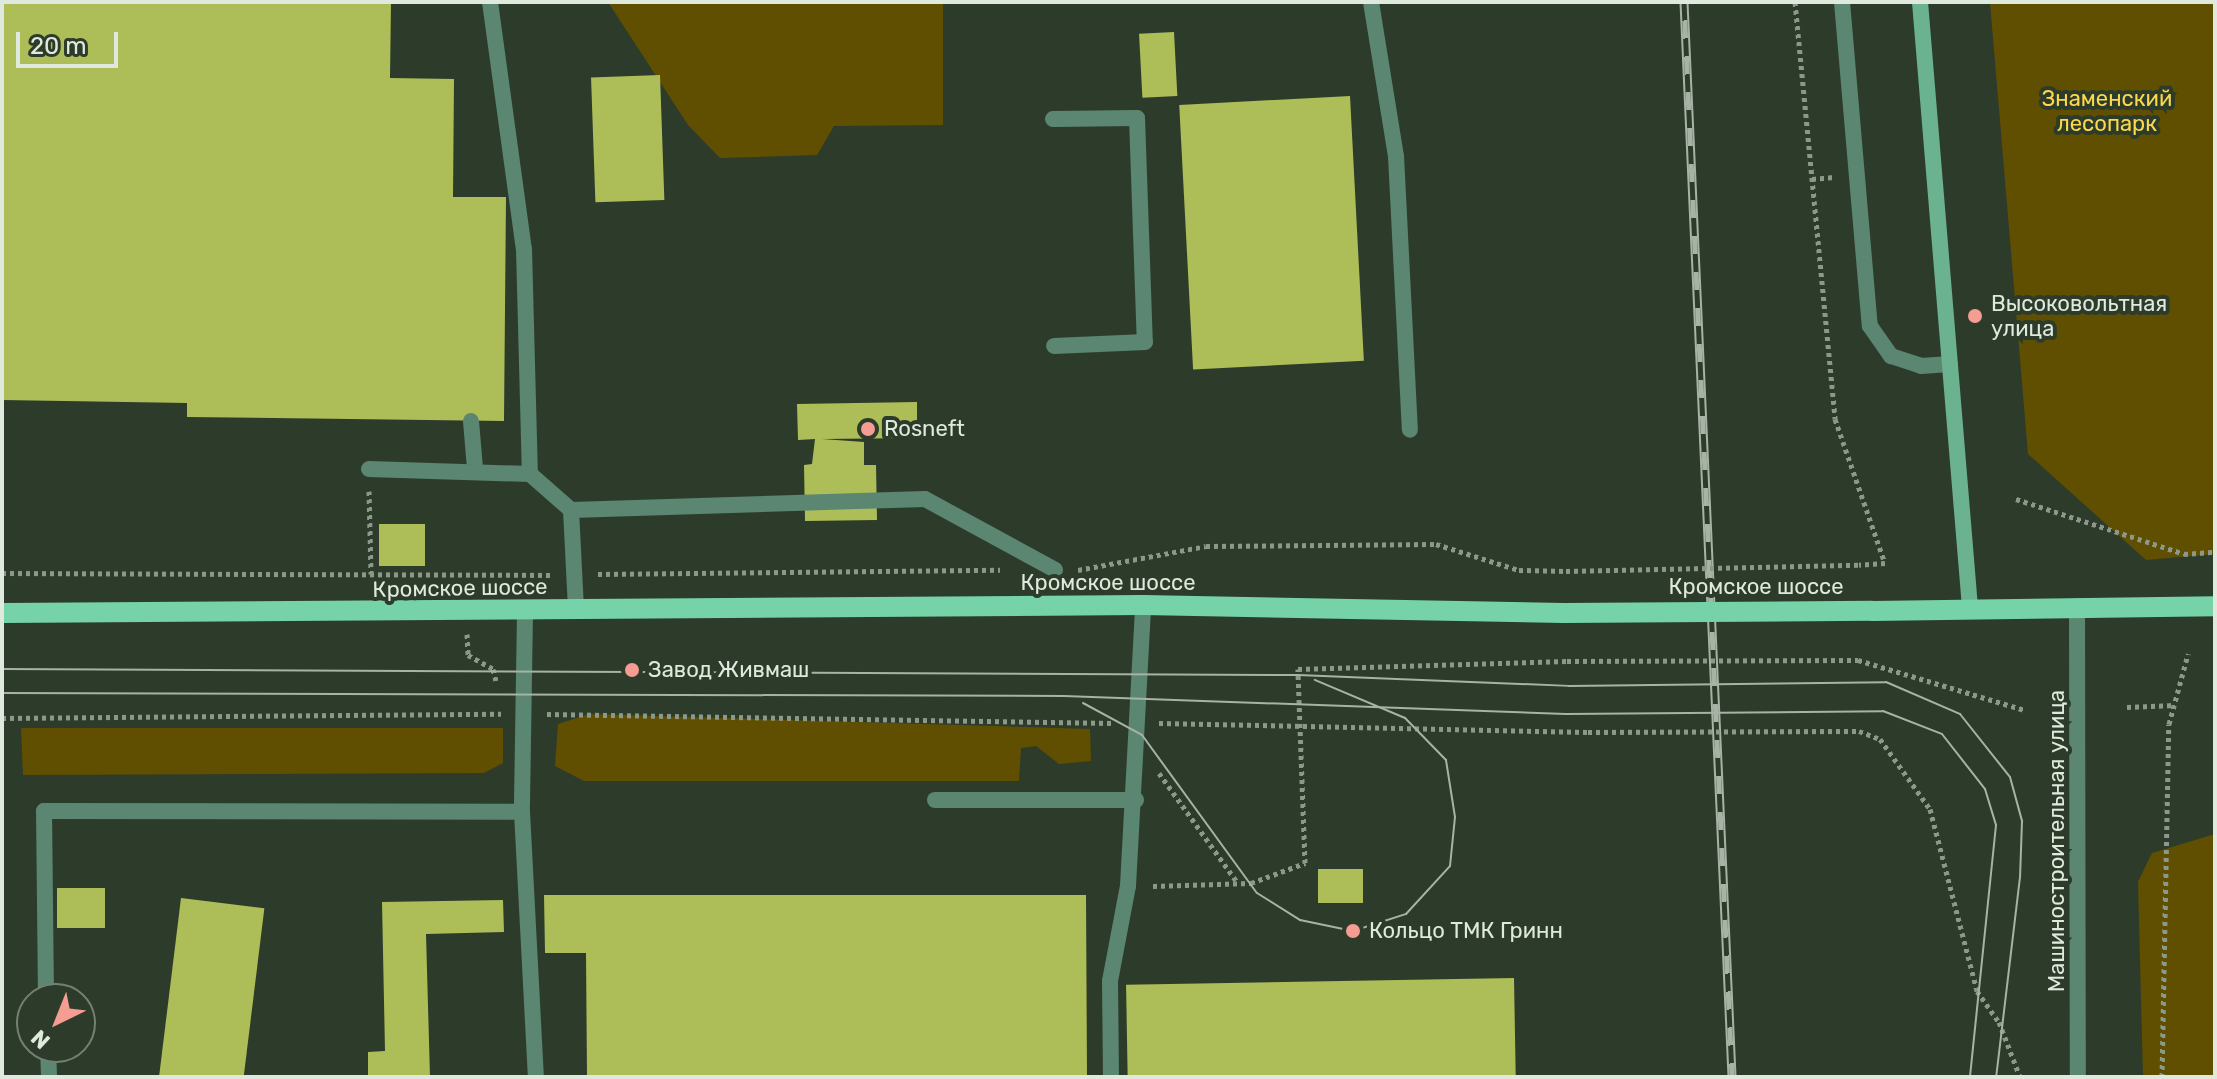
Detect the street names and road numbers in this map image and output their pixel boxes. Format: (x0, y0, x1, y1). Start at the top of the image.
street label: Кромское шоссе (1020, 570, 1196, 596)
street label: Кромское шоссе (372, 573, 548, 603)
street label: Кромское шоссе (1668, 574, 1844, 600)
street label: Машиностроительная улица (2044, 690, 2070, 992)

